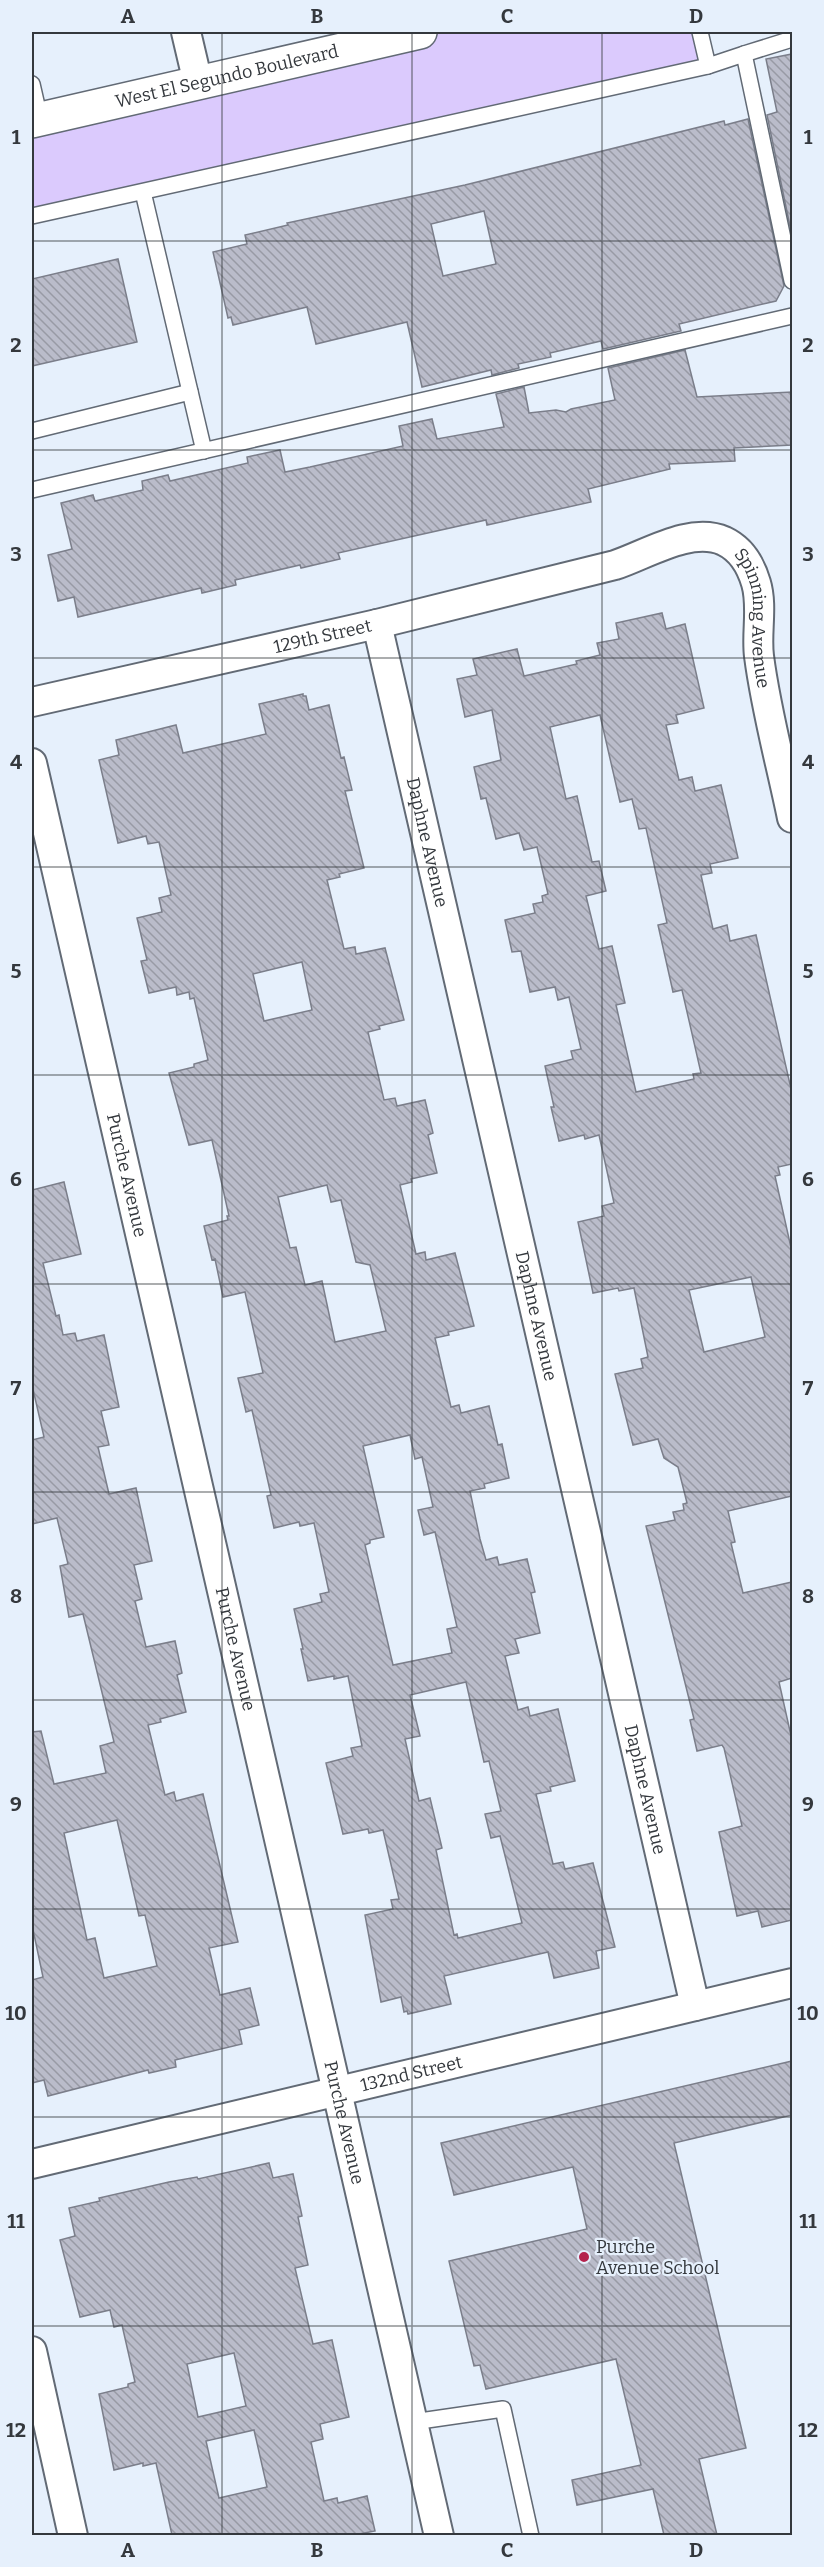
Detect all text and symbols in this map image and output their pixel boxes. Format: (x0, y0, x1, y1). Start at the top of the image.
text: A (121, 4, 136, 28)
text: B (311, 4, 324, 28)
text: C (501, 4, 513, 28)
text: D (689, 4, 703, 28)
street label: West El Segundo Boulevard (113, 40, 341, 113)
text: 1 (12, 125, 21, 149)
text: 1 (804, 125, 813, 149)
text: 2 (10, 333, 22, 357)
text: 2 (802, 333, 814, 357)
text: 3 (10, 542, 22, 566)
text: 3 (802, 542, 814, 566)
street label: Spinning Avenue (730, 544, 775, 690)
street label: 129th Street (272, 614, 374, 658)
text: 4 (10, 750, 22, 774)
text: 4 (802, 750, 814, 774)
street label: Daphne Avenue (402, 775, 453, 909)
text: 5 (11, 959, 22, 983)
text: 5 (803, 959, 814, 983)
street label: Purche Avenue (102, 1111, 151, 1239)
text: 6 (10, 1167, 22, 1191)
text: 6 (802, 1167, 814, 1191)
street label: Daphne Avenue (511, 1249, 562, 1383)
text: 7 (11, 1376, 22, 1400)
text: 7 (803, 1376, 814, 1400)
text: 8 (10, 1584, 22, 1608)
text: 8 (802, 1584, 814, 1608)
street label: Purche Avenue (211, 1585, 260, 1713)
street label: Daphne Avenue (620, 1722, 671, 1857)
text: 9 (10, 1792, 22, 1816)
text: 9 (802, 1792, 814, 1816)
text: 10 (5, 2001, 27, 2025)
text: 10 (797, 2001, 819, 2025)
street label: 132nd Street (358, 2051, 465, 2096)
street label: Purche Avenue (319, 2059, 369, 2187)
text: 11 (7, 2209, 25, 2233)
text: 11 (799, 2209, 817, 2233)
place label: Purche Avenue School (596, 2236, 719, 2279)
marker: Purche Avenue School (577, 2250, 591, 2264)
text: 12 (6, 2418, 26, 2442)
text: 12 (798, 2418, 818, 2442)
text: A (121, 2538, 136, 2562)
text: B (311, 2538, 324, 2562)
text: C (501, 2538, 513, 2562)
text: D (689, 2538, 703, 2562)

